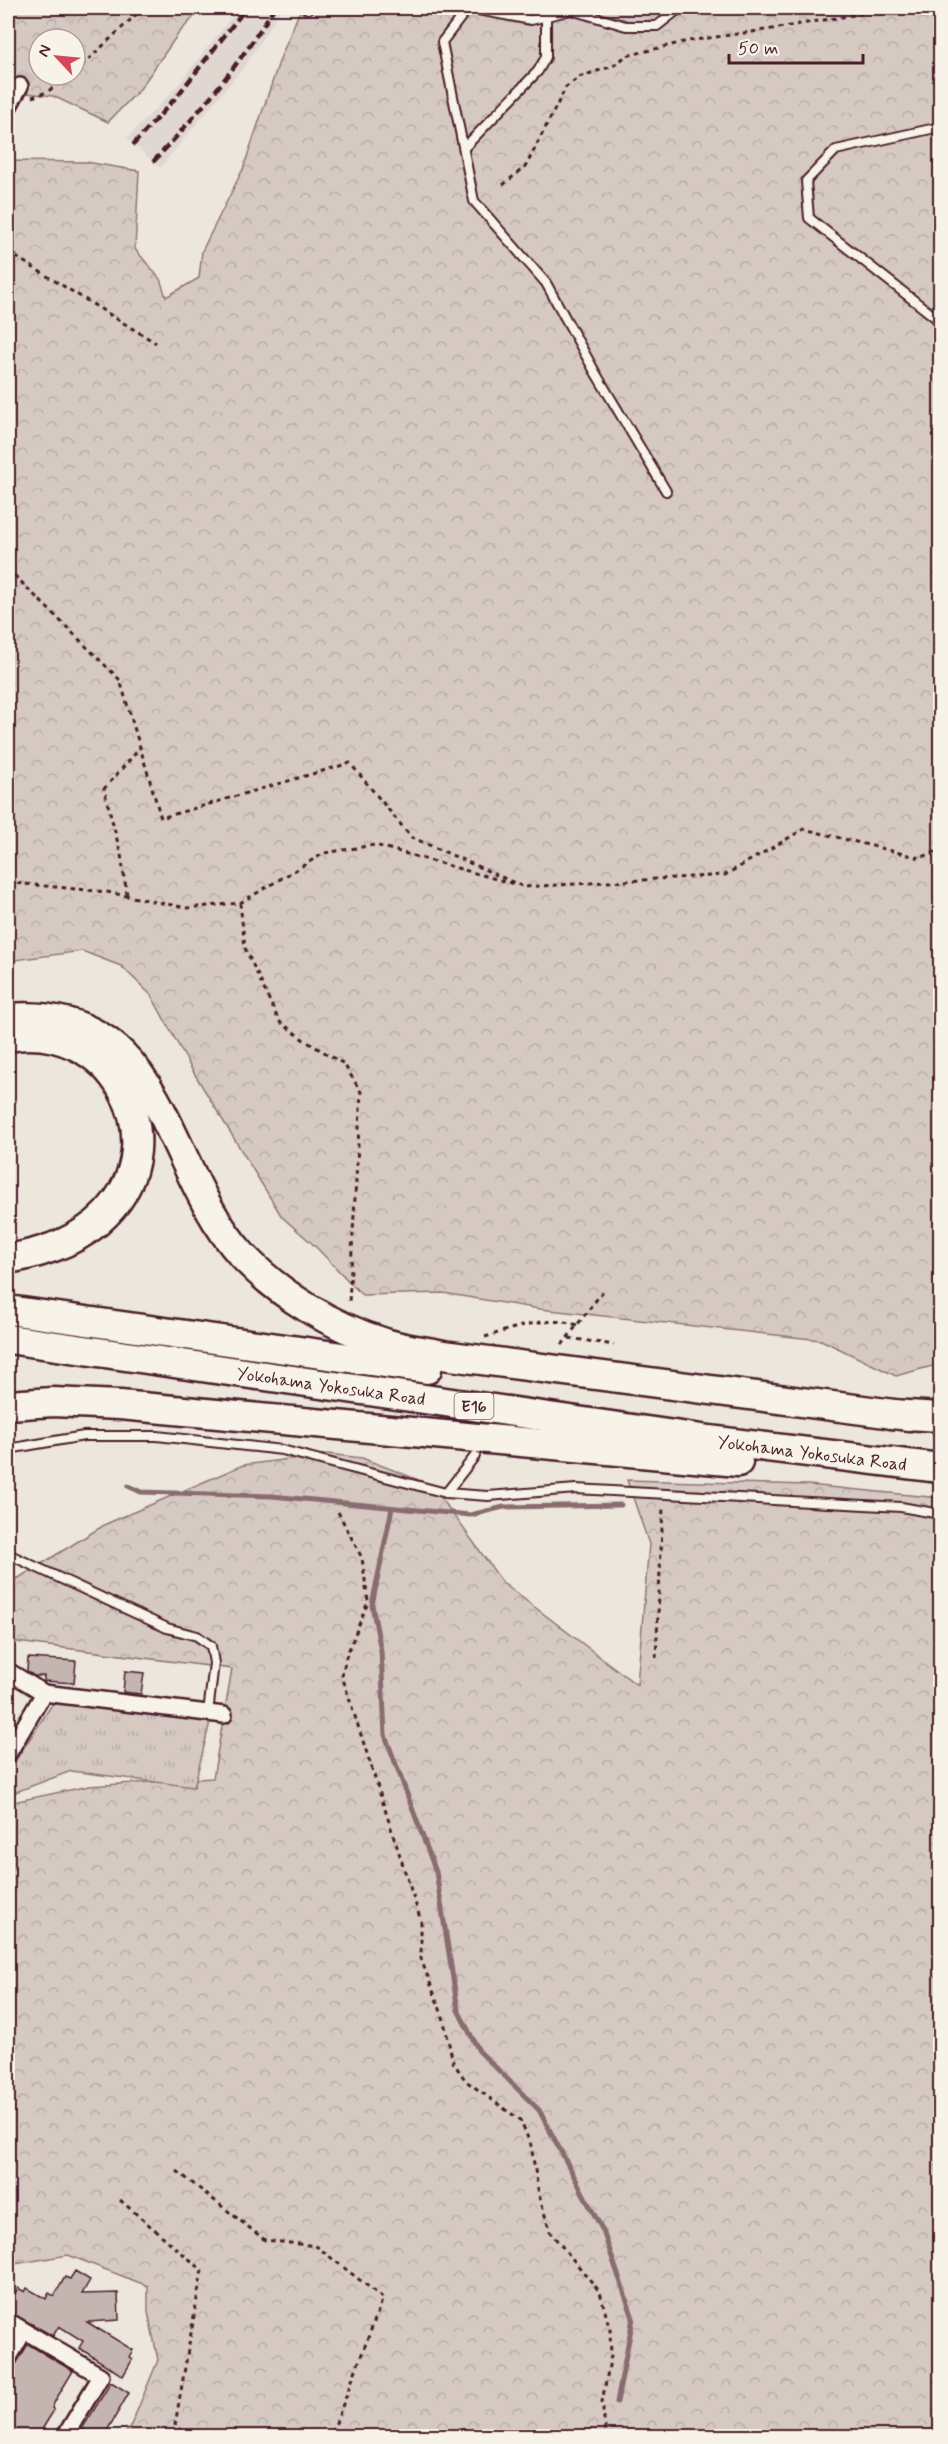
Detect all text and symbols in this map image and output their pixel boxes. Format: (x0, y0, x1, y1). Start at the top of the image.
north arrow (27, 27, 87, 87)
scale bar (729, 27, 862, 65)
text: 50 m (738, 37, 778, 61)
text: N (33, 42, 57, 60)
street label: Yokohama Yokosuka Road (235, 1362, 427, 1412)
road number: E16 (454, 1393, 494, 1419)
street label: Yokohama Yokosuka Road (716, 1430, 908, 1478)

